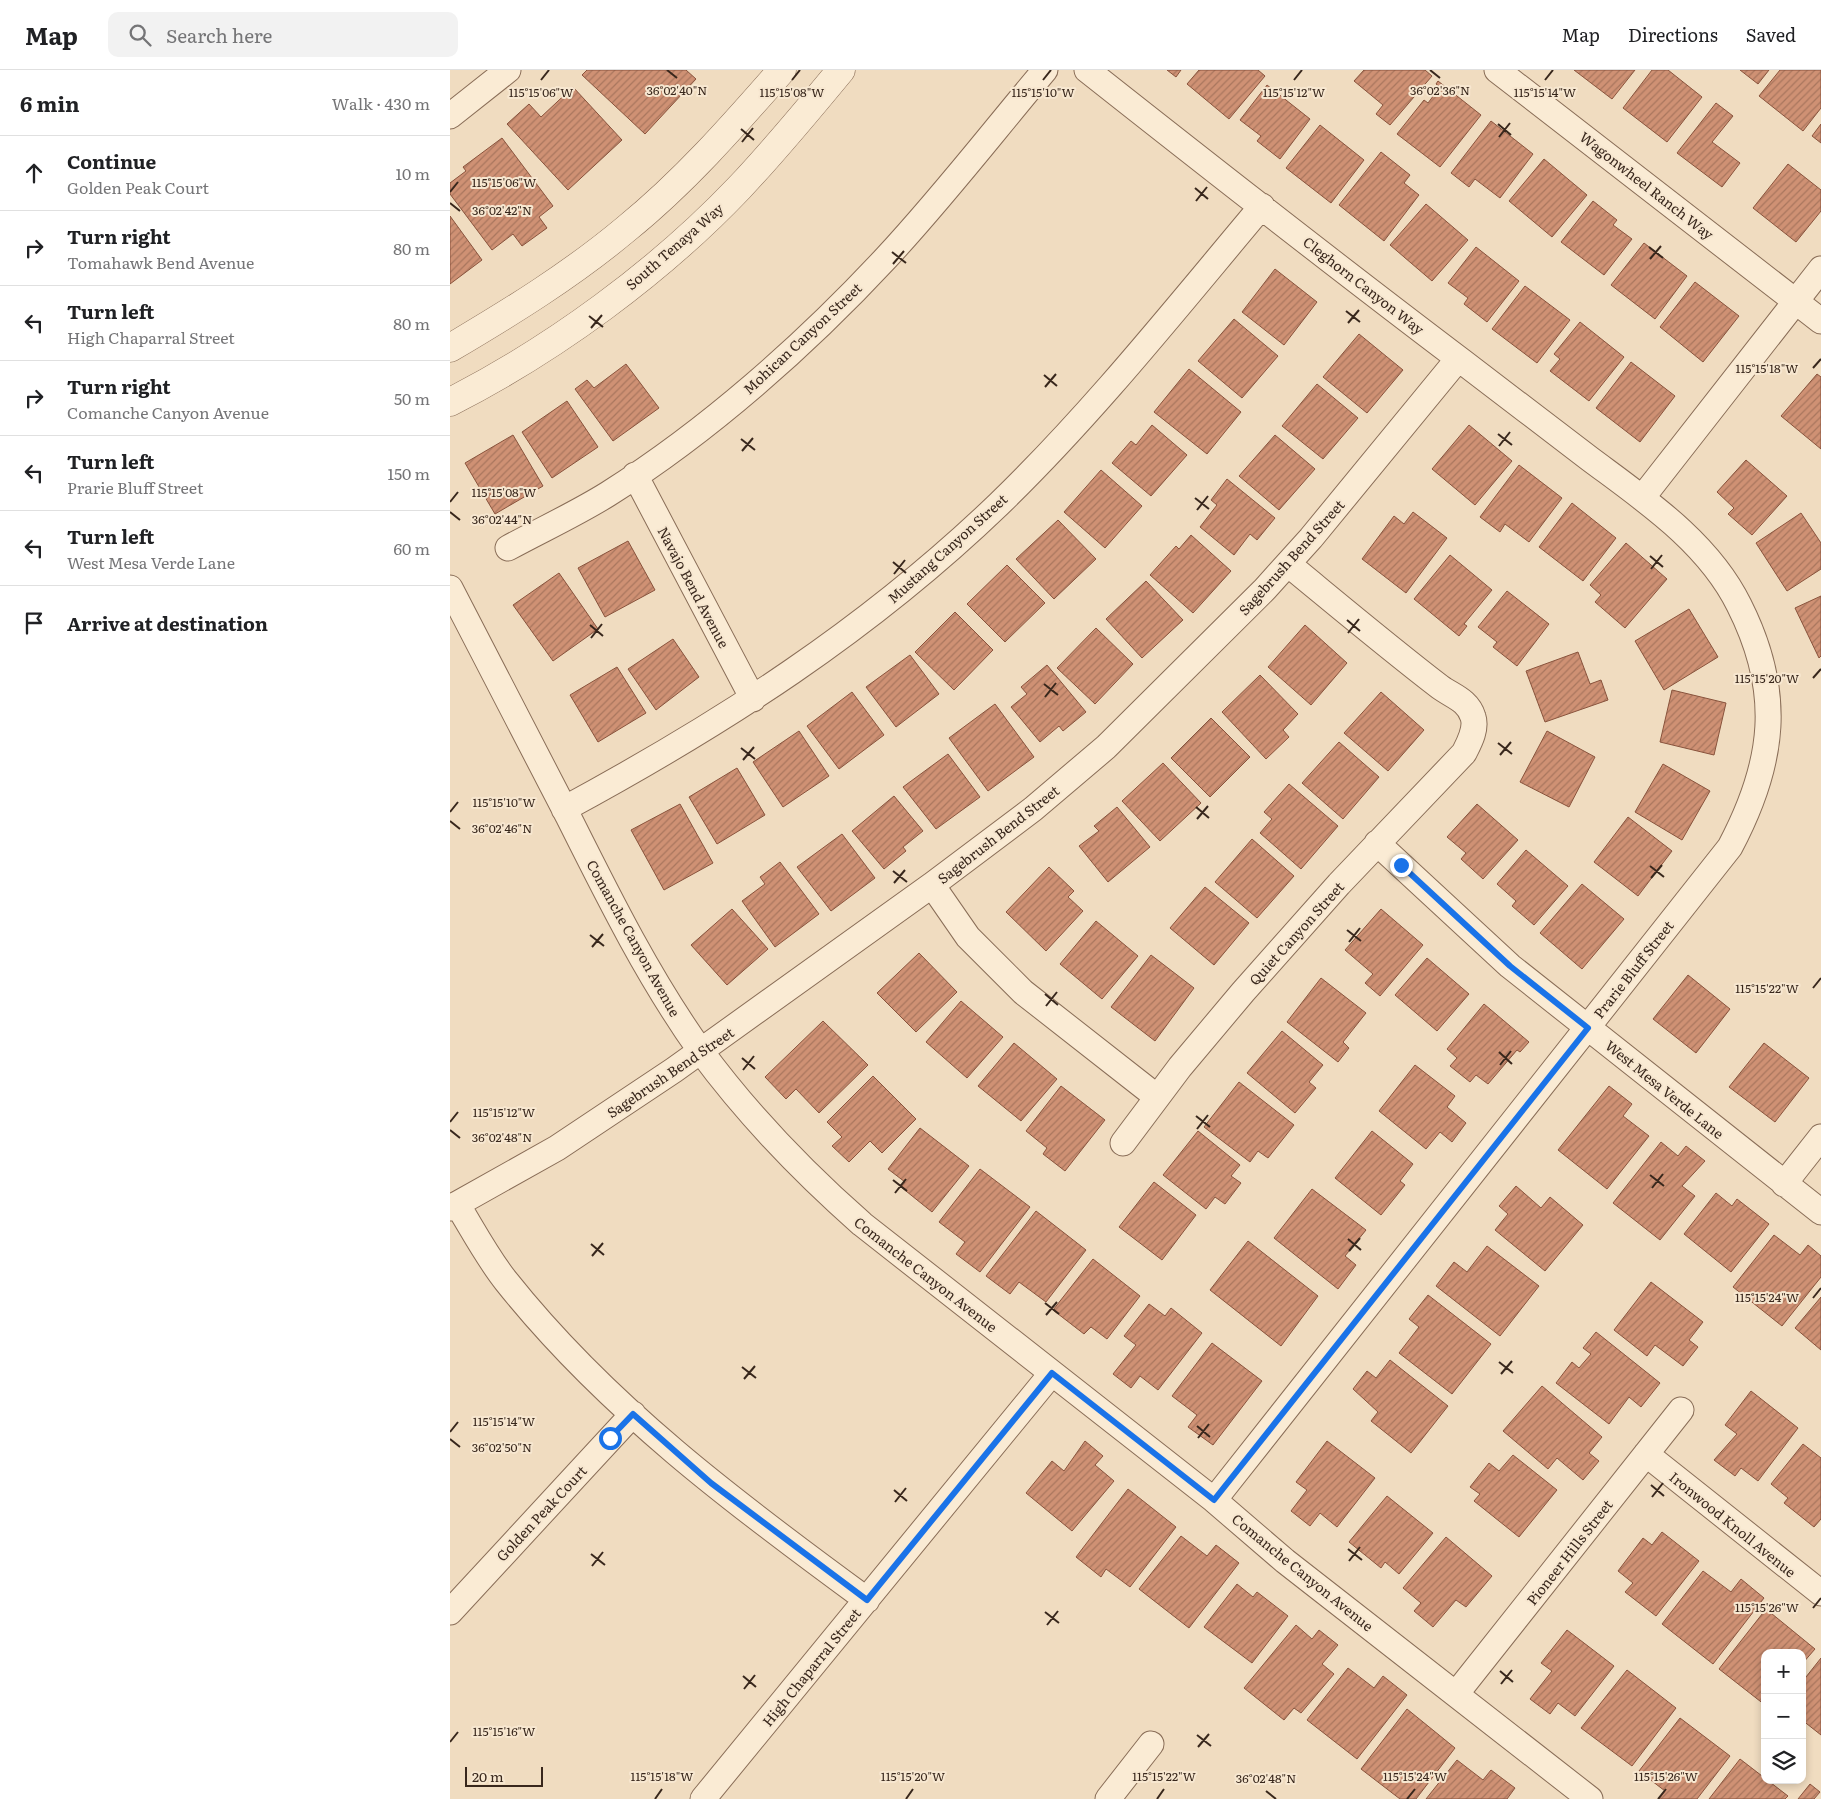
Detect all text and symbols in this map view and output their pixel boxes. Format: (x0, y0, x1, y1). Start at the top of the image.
search box (108, 12, 458, 57)
text: Map (25, 17, 78, 52)
icon: search (126, 21, 154, 49)
text: Search here (166, 21, 272, 49)
text: Map (1562, 21, 1600, 48)
text: Directions (1628, 21, 1718, 48)
text: Saved (1746, 21, 1796, 48)
text: 36°02'40"N (647, 81, 707, 99)
text: 36°02'36"N (1410, 81, 1470, 99)
text: 115°15'06"W (509, 83, 573, 101)
text: 115°15'08"W (760, 83, 824, 101)
text: 115°15'10"W (1011, 83, 1075, 101)
text: 115°15'12"W (1263, 83, 1325, 101)
text: 115°15'14"W (1514, 83, 1576, 101)
text: 6 min (20, 87, 80, 118)
text: Walk · 430 m (332, 91, 430, 115)
street label: Wagonwheel Ranch Way (1576, 126, 1719, 244)
text: Continue (67, 147, 156, 175)
icon: ahead (20, 159, 48, 187)
text: 10 m (396, 161, 430, 185)
text: 115°15'06"W (472, 173, 536, 191)
text: Golden Peak Court (67, 175, 209, 199)
street label: South Tenaya Way (621, 197, 728, 294)
text: 36°02'42"N (472, 201, 532, 219)
text: Turn right (67, 222, 171, 250)
street label: Cleghorn Canyon Way (1299, 231, 1429, 339)
icon: right (20, 234, 48, 262)
text: 80 m (393, 236, 430, 260)
text: Tomahawk Bend Avenue (67, 250, 254, 274)
street label: Mohican Canyon Street (738, 277, 866, 398)
text: Turn left (67, 297, 154, 325)
icon: left (20, 309, 48, 337)
text: 80 m (393, 311, 430, 335)
text: High Chaparral Street (67, 325, 235, 349)
text: 115°15'18"W (1736, 359, 1798, 377)
text: Turn right (67, 372, 171, 400)
icon: right (20, 384, 48, 412)
text: 50 m (394, 386, 430, 410)
text: Comanche Canyon Avenue (67, 400, 269, 424)
text: Turn left (67, 447, 154, 475)
icon: left (20, 459, 48, 487)
text: 150 m (387, 461, 430, 485)
text: Prarie Bluff Street (67, 475, 203, 499)
text: 115°15'08"W (472, 483, 536, 501)
street label: Mustang Canyon Street (883, 489, 1011, 607)
street label: Sagebrush Bend Street (1234, 495, 1349, 619)
text: 36°02'44"N (472, 510, 532, 528)
text: Turn left (67, 522, 154, 550)
street label: Navajo Bend Avenue (654, 523, 734, 651)
icon: left (20, 534, 48, 562)
text: 60 m (393, 536, 430, 560)
text: West Mesa Verde Lane (67, 550, 235, 574)
icon: arrive (20, 609, 48, 637)
text: Arrive at destination (67, 609, 268, 637)
text: 115°15'20"W (1735, 669, 1799, 687)
street label: Sagebrush Bend Street (933, 780, 1063, 888)
text: 115°15'10"W (472, 793, 536, 811)
text: 36°02'46"N (472, 819, 532, 837)
route end (1390, 854, 1413, 877)
street label: Comanche Canyon Avenue (582, 856, 686, 1020)
street label: Quiet Canyon Street (1244, 877, 1348, 989)
street label: Prarie Bluff Street (1588, 916, 1678, 1022)
text: 115°15'22"W (1735, 979, 1799, 997)
street label: Sagebrush Bend Street (602, 1022, 738, 1122)
street label: West Mesa Verde Lane (1602, 1035, 1728, 1143)
text: 115°15'12"W (473, 1103, 535, 1121)
text: 36°02'48"N (472, 1128, 532, 1146)
street label: Comanche Canyon Avenue (850, 1212, 1002, 1336)
text: 115°15'24"W (1735, 1288, 1799, 1306)
text: 115°15'14"W (473, 1412, 535, 1430)
route start (599, 1427, 622, 1450)
text: 36°02'50"N (472, 1438, 532, 1456)
street label: Golden Peak Court (491, 1460, 591, 1565)
street label: Ironwood Knoll Avenue (1665, 1467, 1801, 1581)
street label: Pioneer Hills Street (1521, 1495, 1617, 1609)
street label: Comanche Canyon Avenue (1228, 1509, 1378, 1635)
text: 115°15'26"W (1735, 1598, 1799, 1616)
street label: High Chaparral Street (757, 1603, 865, 1730)
map controls (1761, 1649, 1806, 1784)
button: + (1761, 1649, 1806, 1694)
button: − (1761, 1694, 1806, 1739)
text: 115°15'16"W (473, 1722, 535, 1740)
button: layers (1761, 1739, 1806, 1784)
scale bar (465, 1764, 542, 1787)
text: 20 m (472, 1766, 504, 1786)
text: 115°15'18"W (631, 1767, 693, 1785)
text: 115°15'20"W (881, 1767, 945, 1785)
text: 115°15'22"W (1132, 1767, 1196, 1785)
text: 115°15'24"W (1383, 1767, 1447, 1785)
text: 115°15'26"W (1634, 1767, 1698, 1785)
text: 36°02'48"N (1236, 1769, 1296, 1787)

